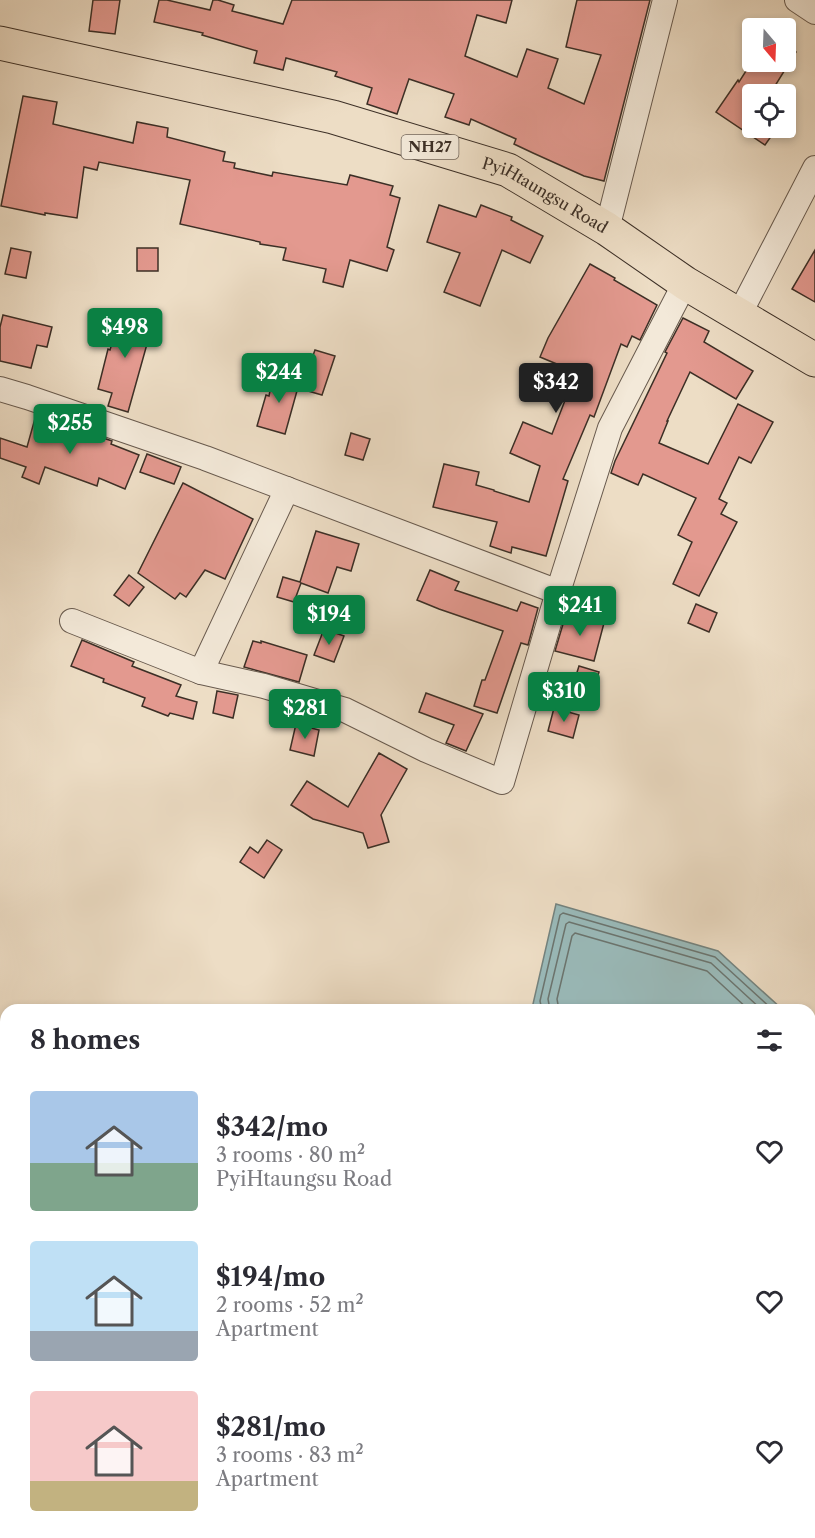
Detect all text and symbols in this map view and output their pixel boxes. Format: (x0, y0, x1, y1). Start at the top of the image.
north arrow (742, 18, 796, 72)
map controls (742, 18, 796, 138)
button: locate (742, 84, 796, 138)
road number: NH27 (402, 135, 458, 159)
street label: PyiHtaungsu Road (480, 153, 612, 237)
pin: $498 (89, 308, 161, 359)
text: $498 (101, 315, 149, 339)
pin: $244 (243, 353, 315, 404)
text: $244 (256, 360, 302, 384)
pin: $342 (520, 363, 592, 414)
text: $342 (533, 370, 579, 394)
pin: $255 (34, 404, 106, 455)
text: $255 (47, 411, 93, 435)
pin: $241 (544, 586, 616, 637)
text: $241 (558, 593, 602, 617)
pin: $194 (293, 595, 365, 646)
text: $194 (307, 602, 351, 626)
pin: $310 (528, 672, 600, 723)
text: $310 (542, 679, 586, 703)
pin: $281 (269, 689, 341, 740)
text: $281 (283, 696, 327, 720)
text: 8 homes (30, 1024, 140, 1056)
icon: filters (753, 1024, 786, 1057)
text: $342/mo (216, 1111, 328, 1143)
icon: home (78, 1115, 150, 1187)
icon: heart (753, 1135, 786, 1168)
text: 3 rooms · 80 m² (216, 1143, 365, 1167)
text: PyiHtaungsu Road (216, 1167, 392, 1191)
text: $194/mo (216, 1261, 325, 1293)
icon: home (78, 1265, 150, 1337)
icon: heart (753, 1285, 786, 1318)
text: 2 rooms · 52 m² (216, 1293, 364, 1317)
text: Apartment (216, 1317, 319, 1341)
text: $281/mo (216, 1411, 326, 1443)
icon: home (78, 1415, 150, 1487)
icon: heart (753, 1435, 786, 1468)
text: 3 rooms · 83 m² (216, 1443, 364, 1467)
text: Apartment (216, 1467, 319, 1491)

